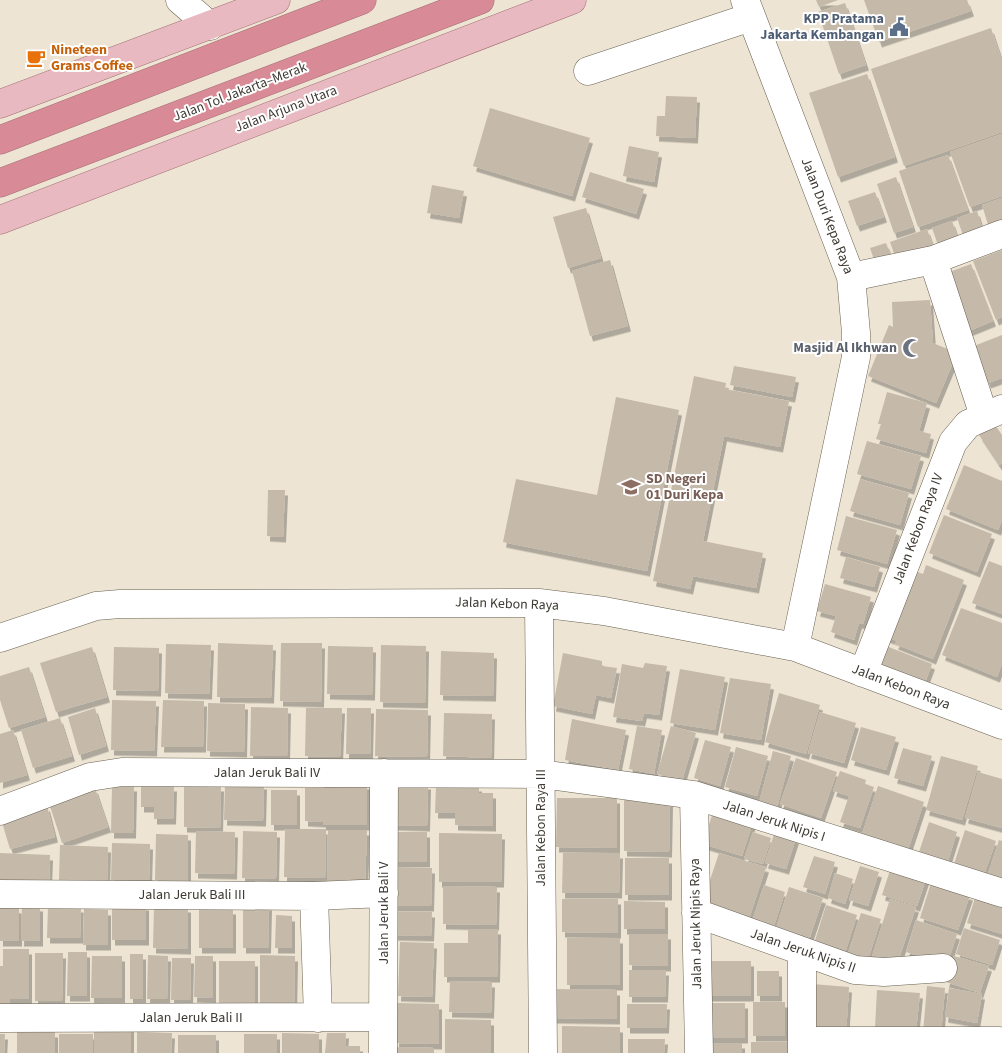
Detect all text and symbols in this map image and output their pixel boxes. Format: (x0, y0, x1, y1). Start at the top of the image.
place label: KPP Pratama Jakarta Kembangan (760, 9, 884, 45)
public building icon: KPP Pratama Jakarta Kembangan (888, 16, 910, 38)
place label: Nineteen Grams Coffee (51, 40, 133, 76)
cafe icon: Nineteen Grams Coffee (25, 47, 47, 69)
street label: Jalan Tol Jakarta–Merak (170, 57, 310, 127)
street label: Jalan Arjuna Utara (232, 80, 340, 138)
street label: Jalan Duri Kepa Raya (796, 155, 858, 277)
mosque icon: Masjid Al Ikhwan (901, 337, 923, 359)
place label: Masjid Al Ikhwan (793, 338, 897, 358)
place label: SD Negeri 01 Duri Kepa (646, 469, 724, 505)
street label: Jalan Kebon Raya IV (888, 470, 949, 587)
school or university icon: SD Negeri 01 Duri Kepa (620, 476, 642, 498)
street label: Jalan Kebon Raya (455, 592, 559, 616)
street label: Jalan Kebon Raya (849, 659, 953, 715)
street label: Jalan Jeruk Bali IV (214, 763, 321, 783)
street label: Jalan Kebon Raya III (531, 769, 551, 887)
street label: Jalan Jeruk Nipis I (720, 795, 828, 847)
street label: Jalan Jeruk Nipis Raya (685, 858, 707, 990)
street label: Jalan Jeruk Bali V (374, 861, 394, 965)
street label: Jalan Jeruk Bali III (139, 885, 245, 905)
street label: Jalan Jeruk Nipis II (748, 924, 858, 978)
street label: Jalan Jeruk Bali II (139, 1008, 243, 1028)

